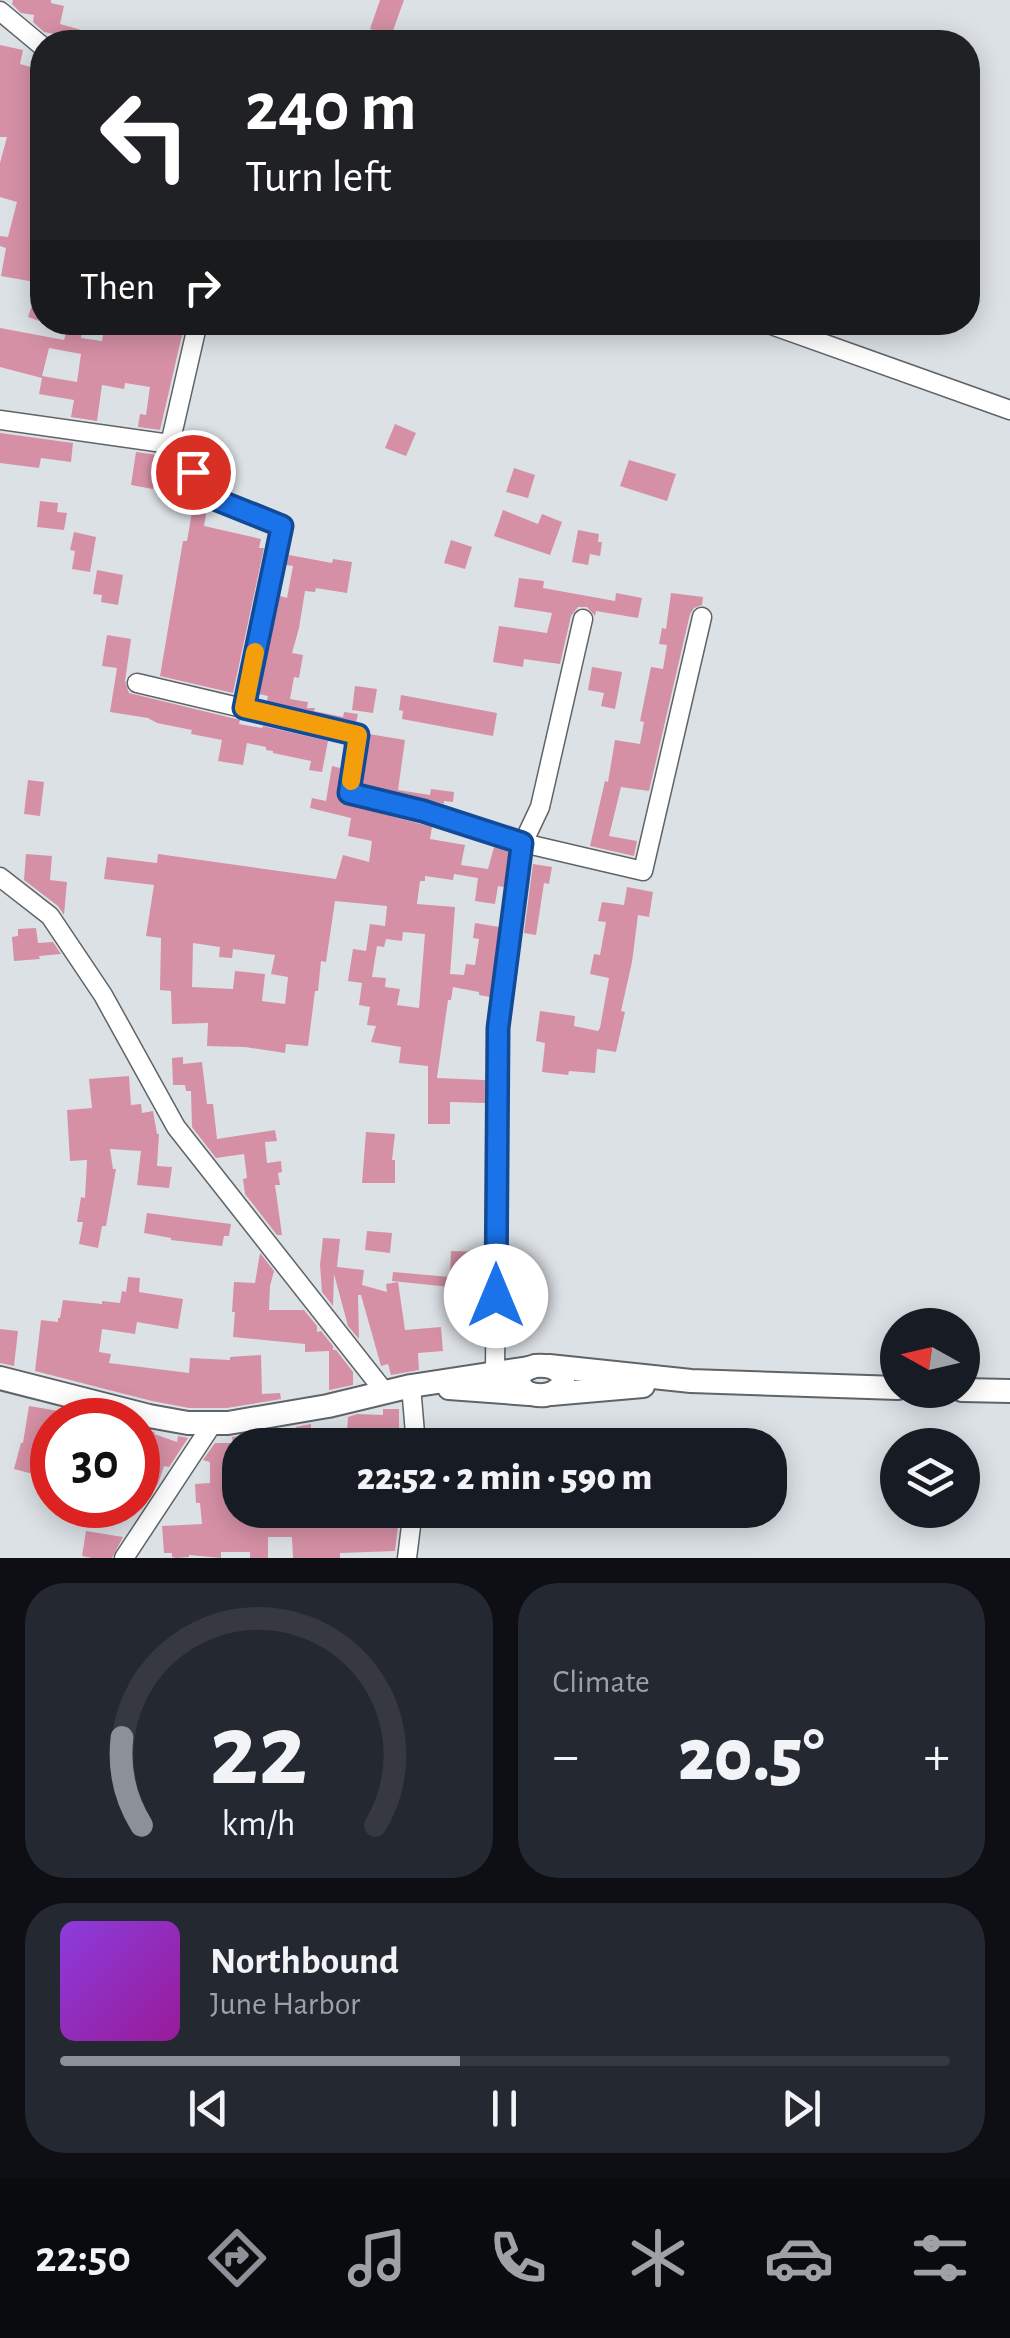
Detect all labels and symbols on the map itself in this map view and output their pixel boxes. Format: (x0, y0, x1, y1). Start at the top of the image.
pin (151, 430, 236, 515)
position arrow (444, 1244, 548, 1348)
north arrow (880, 1308, 980, 1408)
speed limit sign: 30 (30, 1398, 160, 1528)

